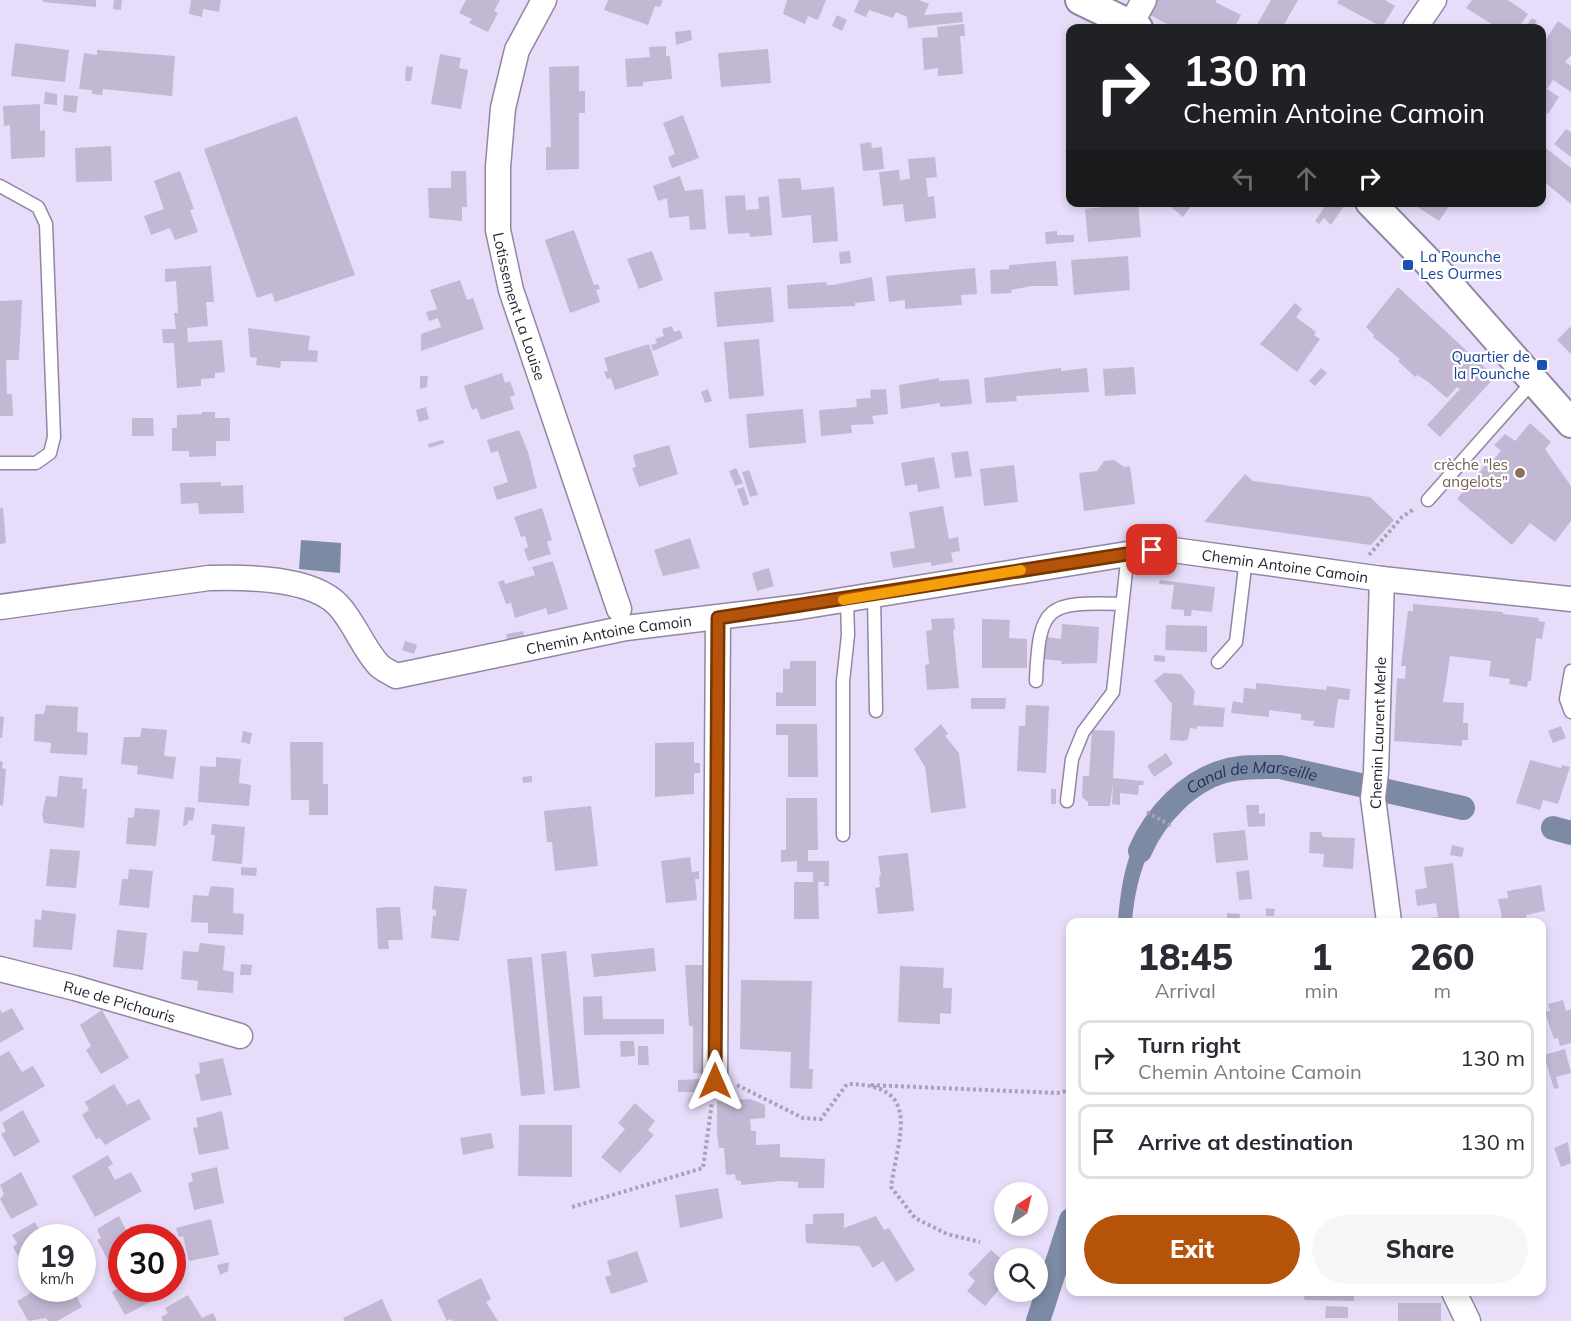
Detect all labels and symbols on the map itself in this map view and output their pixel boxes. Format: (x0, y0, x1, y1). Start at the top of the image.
street label: Lotissement La Louise (489, 230, 550, 383)
place label: La Pounche Les Ourmes (1420, 247, 1502, 283)
marker: La Pounche Les Ourmes (1401, 258, 1415, 272)
place label: Quartier de la Pounche (1451, 347, 1530, 383)
marker: Quartier de la Pounche (1535, 358, 1549, 372)
place label: crèche "les angelots" (1434, 455, 1508, 491)
marker: crèche "les angelots" (1513, 466, 1527, 480)
pin (1126, 524, 1177, 575)
street label: Chemin Antoine Camoin (1201, 545, 1369, 586)
street label: Chemin Antoine Camoin (524, 611, 693, 658)
street label: Chemin Laurent Merle (1366, 657, 1390, 809)
water label: Canal de Marseille (1182, 757, 1320, 798)
street label: Rue de Pichauris (62, 976, 178, 1026)
position arrow (683, 1049, 747, 1113)
north arrow (994, 1182, 1048, 1236)
speed limit sign: 30 (108, 1224, 186, 1302)

